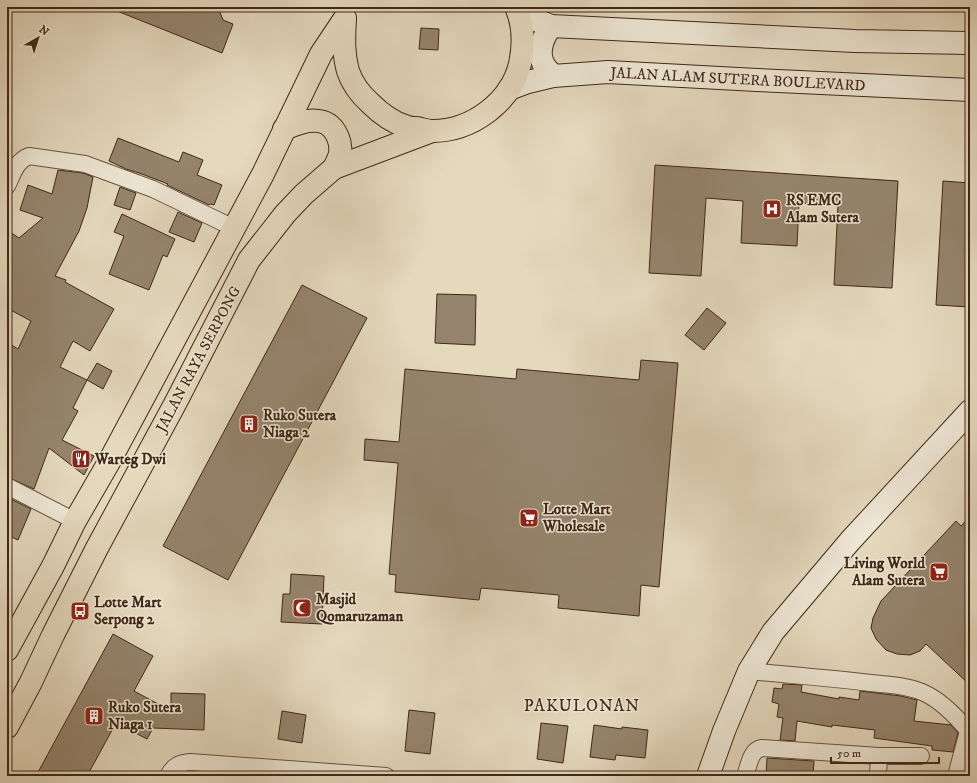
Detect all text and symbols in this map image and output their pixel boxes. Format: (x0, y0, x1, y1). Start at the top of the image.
north arrow (18, 18, 58, 58)
text: N (36, 23, 52, 39)
street label: JALAN ALAM SUTERA BOULEVARD (608, 63, 866, 96)
place label: RS EMC Alam Sutera (785, 191, 860, 227)
hospital icon: RS EMC Alam Sutera (761, 198, 783, 220)
street label: JALAN RAYA SERPONG (151, 282, 245, 437)
place label: Ruko Sutera Niaga 2 (263, 406, 337, 442)
building icon: Ruko Sutera Niaga 2 (238, 413, 260, 435)
restaurant icon: Warteg Dwi (70, 448, 92, 470)
place label: Warteg Dwi (94, 450, 166, 469)
place label: Lotte Mart Wholesale (542, 500, 611, 536)
supermarket icon: Lotte Mart Wholesale (518, 507, 540, 529)
place label: Living World Alam Sutera (844, 554, 926, 590)
supermarket icon: Living World Alam Sutera (928, 561, 950, 583)
place label: Masjid Qomaruzaman (316, 590, 403, 626)
place label: Lotte Mart Serpong 2 (94, 593, 162, 629)
mosque icon: Masjid Qomaruzaman (291, 597, 313, 619)
bus stop icon: Lotte Mart Serpong 2 (69, 600, 91, 622)
district label: PAKULONAN (524, 695, 640, 717)
place label: Ruko Sutera Niaga 1 (108, 698, 182, 734)
building icon: Ruko Sutera Niaga 1 (83, 705, 105, 727)
scale bar (831, 739, 939, 765)
text: 50 m (837, 746, 861, 761)

